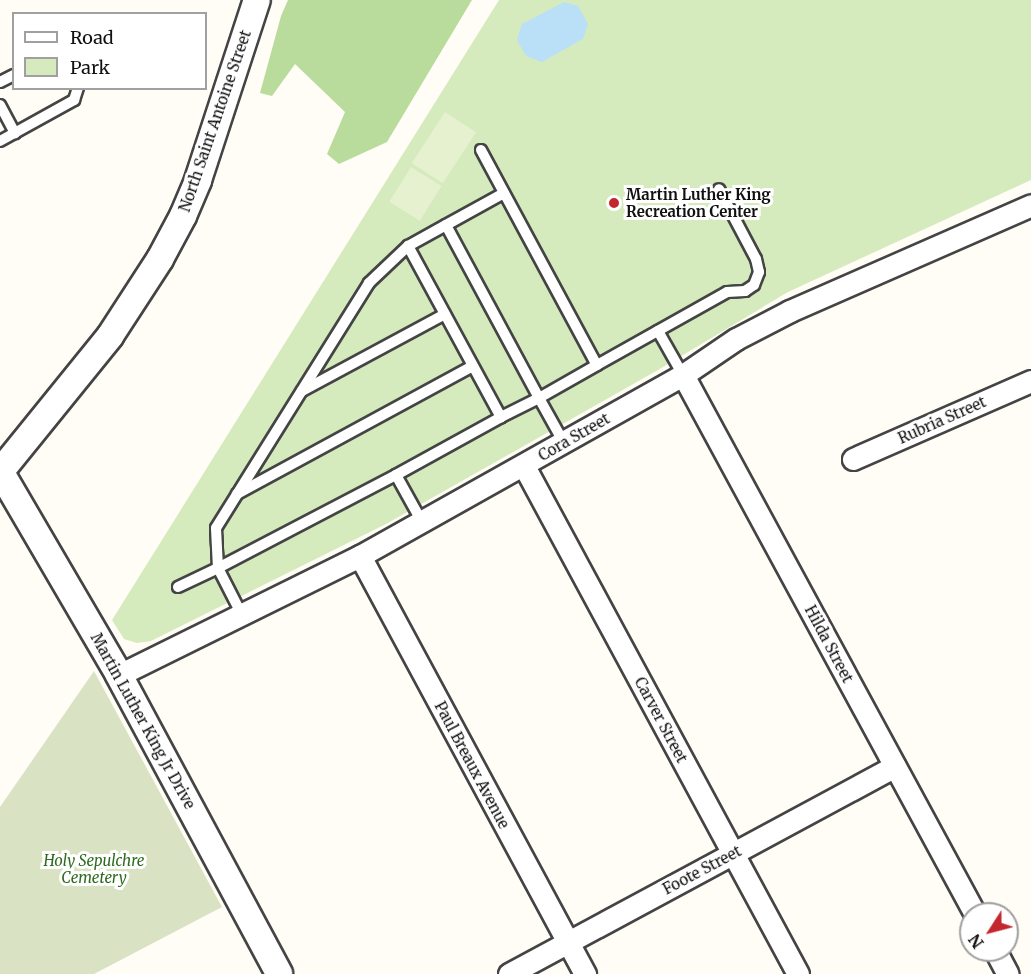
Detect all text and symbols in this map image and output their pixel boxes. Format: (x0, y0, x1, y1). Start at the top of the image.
legend (12, 12, 207, 90)
text: Road (70, 26, 114, 49)
street label: North Saint Antoine Street (175, 28, 255, 214)
text: Park (70, 56, 110, 79)
place label: Martin Luther King Recreation Center (626, 185, 771, 220)
marker: Martin Luther King Recreation Center (607, 196, 621, 210)
street label: Rubria Street (895, 393, 989, 447)
street label: Cora Street (535, 409, 613, 465)
street label: Hilda Street (801, 602, 857, 686)
street label: Martin Luther King Jr Drive (87, 630, 199, 812)
street label: Carver Street (631, 674, 691, 766)
street label: Paul Breaux Avenue (431, 698, 513, 832)
street label: Foote Street (660, 842, 744, 898)
park label: Holy Sepulchre Cemetery (43, 851, 145, 886)
north arrow (959, 902, 1019, 962)
text: N (964, 930, 988, 952)

